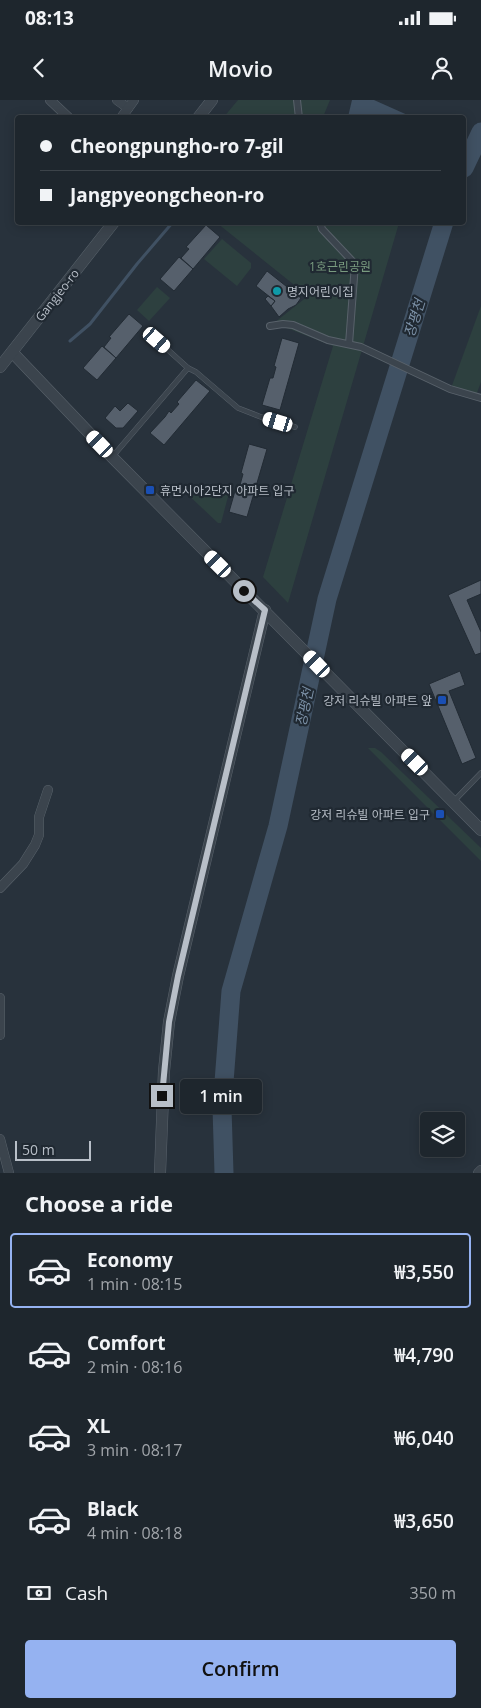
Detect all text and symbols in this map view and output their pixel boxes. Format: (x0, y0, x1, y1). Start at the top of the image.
text: 08:13 (25, 5, 74, 31)
text: Movio (208, 53, 273, 83)
icon: back (25, 54, 53, 82)
icon: person (428, 54, 456, 82)
text: Cheongpungho-ro 7-gil (70, 133, 284, 159)
text: Jangpyeongcheon-ro (70, 182, 264, 208)
park label: 1호근린공원 (309, 258, 371, 275)
street label: Gangjeo-ro (31, 265, 83, 325)
place label: 명지어린이집 (287, 283, 353, 300)
marker: 명지어린이집 (271, 285, 283, 297)
water label: 장평천 (399, 296, 429, 339)
car (140, 324, 173, 356)
car (261, 410, 294, 434)
car (84, 428, 115, 460)
place label: 휴먼시아2단지 아파트 입구 (160, 482, 295, 499)
marker: 휴먼시아2단지 아파트 입구 (144, 484, 156, 496)
car (202, 548, 233, 580)
route start (233, 580, 255, 602)
car (301, 648, 332, 680)
water label: 장평천 (291, 685, 318, 728)
place label: 강저 리슈빌 아파트 앞 (323, 692, 432, 709)
marker: 강저 리슈빌 아파트 앞 (436, 694, 448, 706)
car (399, 746, 430, 778)
place label: 강저 리슈빌 아파트 입구 (310, 806, 430, 823)
marker: 강저 리슈빌 아파트 입구 (434, 808, 446, 820)
callout: 1 min (180, 1078, 262, 1114)
route end (151, 1085, 173, 1107)
text: 1 min (199, 1085, 243, 1107)
map controls (420, 1112, 465, 1157)
button: layers (420, 1112, 465, 1157)
scale bar (15, 1138, 91, 1161)
text: 50 m (22, 1140, 55, 1159)
text: Choose a ride (25, 1188, 173, 1218)
text: Economy (87, 1247, 173, 1273)
icon: car (27, 1248, 72, 1293)
text: ₩3,550 (394, 1259, 454, 1285)
text: 1 min · 08:15 (87, 1273, 182, 1295)
text: Comfort (87, 1330, 166, 1356)
icon: car (27, 1331, 72, 1376)
text: ₩4,790 (394, 1342, 454, 1368)
text: 2 min · 08:16 (87, 1356, 182, 1378)
text: XL (87, 1413, 110, 1439)
icon: car (27, 1414, 72, 1459)
text: ₩6,040 (394, 1425, 454, 1451)
text: 3 min · 08:17 (87, 1439, 182, 1461)
text: Black (87, 1496, 139, 1522)
icon: car (27, 1497, 72, 1542)
text: ₩3,650 (394, 1508, 454, 1534)
text: 4 min · 08:18 (87, 1522, 182, 1544)
icon: cash (25, 1579, 53, 1607)
text: Cash (65, 1580, 108, 1606)
text: 350 m (410, 1582, 456, 1604)
button: Confirm (25, 1640, 456, 1698)

